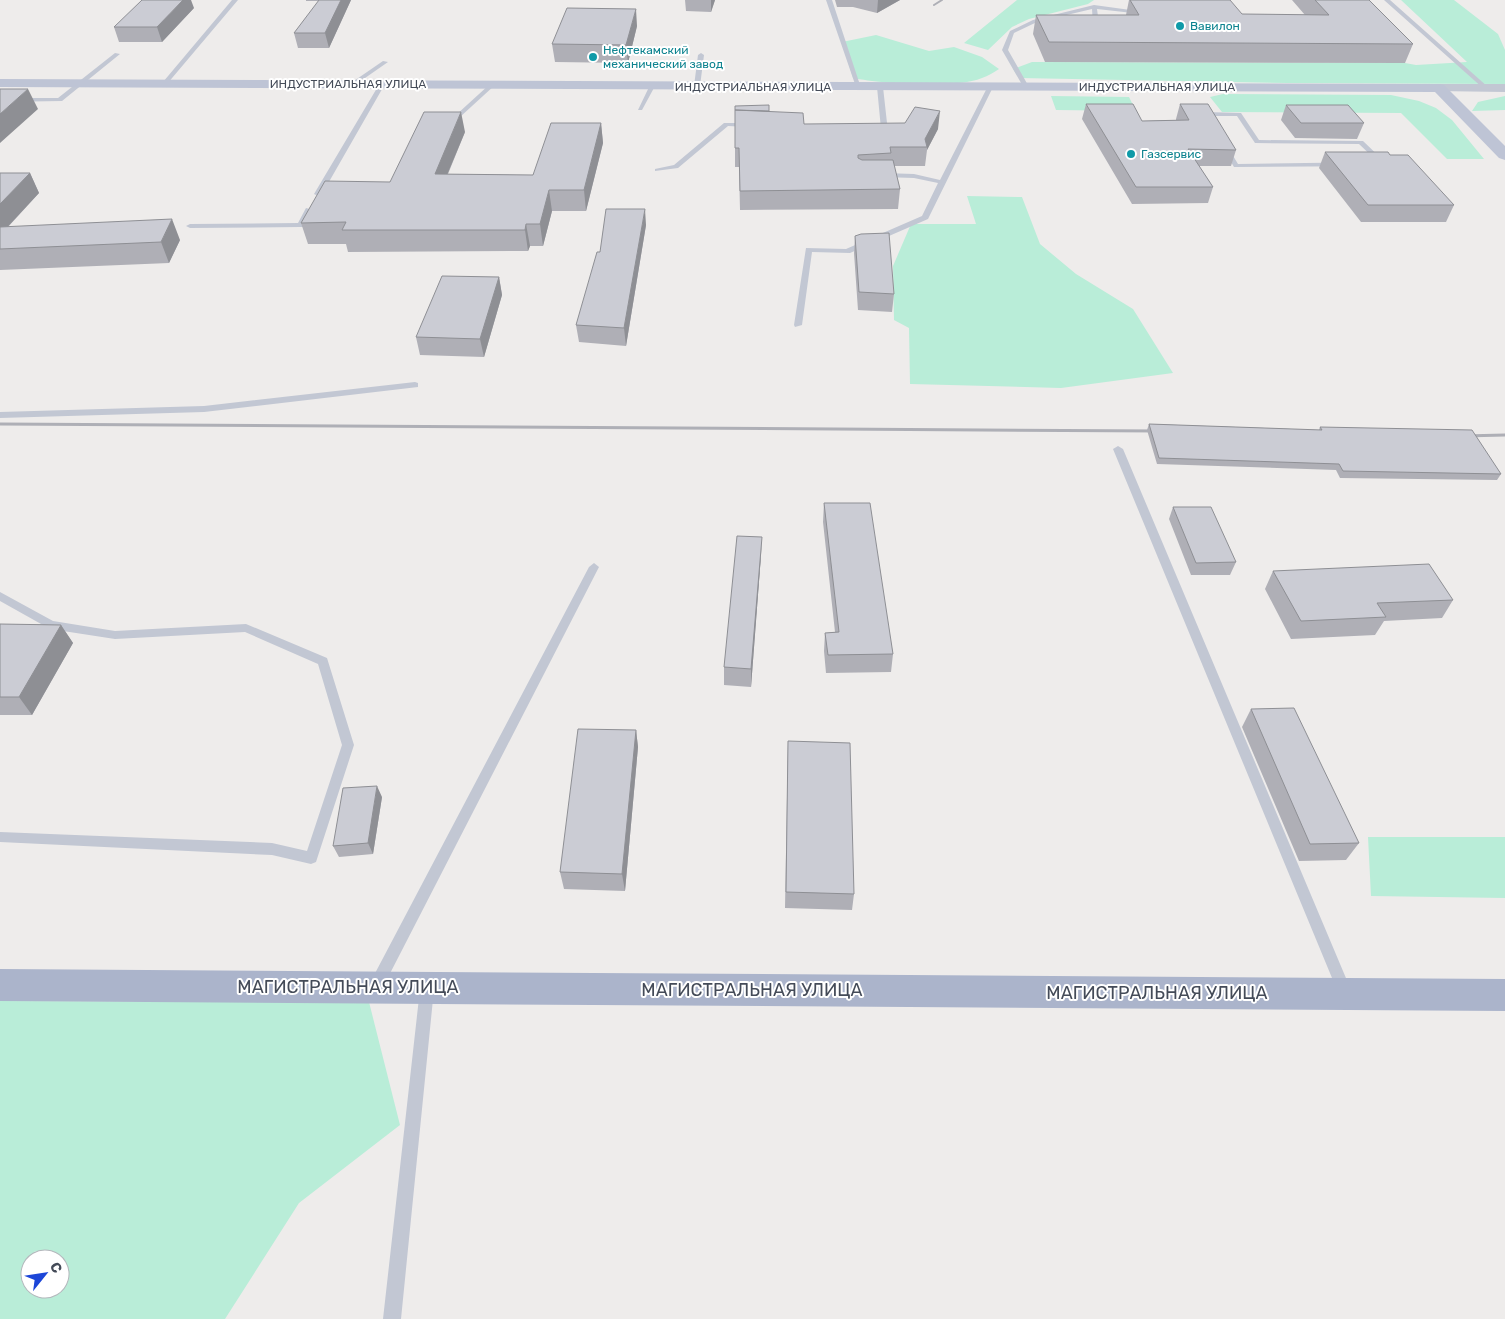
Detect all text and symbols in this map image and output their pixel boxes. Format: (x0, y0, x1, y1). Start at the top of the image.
place label: Вавилон (1190, 19, 1240, 33)
marker: Вавилон (1174, 20, 1186, 32)
place label: Нефтекамский механический завод (603, 43, 723, 71)
marker: Нефтекамский механический завод (587, 51, 599, 63)
street label: ИНДУСТРИАЛЬНАЯ УЛИЦА (270, 77, 426, 91)
street label: ИНДУСТРИАЛЬНАЯ УЛИЦА (675, 80, 831, 94)
street label: ИНДУСТРИАЛЬНАЯ УЛИЦА (1079, 80, 1235, 94)
place label: Газсервис (1141, 147, 1202, 161)
marker: Газсервис (1125, 148, 1137, 160)
street label: МАГИСТРАЛЬНАЯ УЛИЦА (237, 976, 459, 998)
street label: МАГИСТРАЛЬНАЯ УЛИЦА (641, 979, 863, 1001)
street label: МАГИСТРАЛЬНАЯ УЛИЦА (1046, 982, 1268, 1004)
north arrow (20, 1249, 70, 1299)
text: С (46, 1259, 66, 1276)

